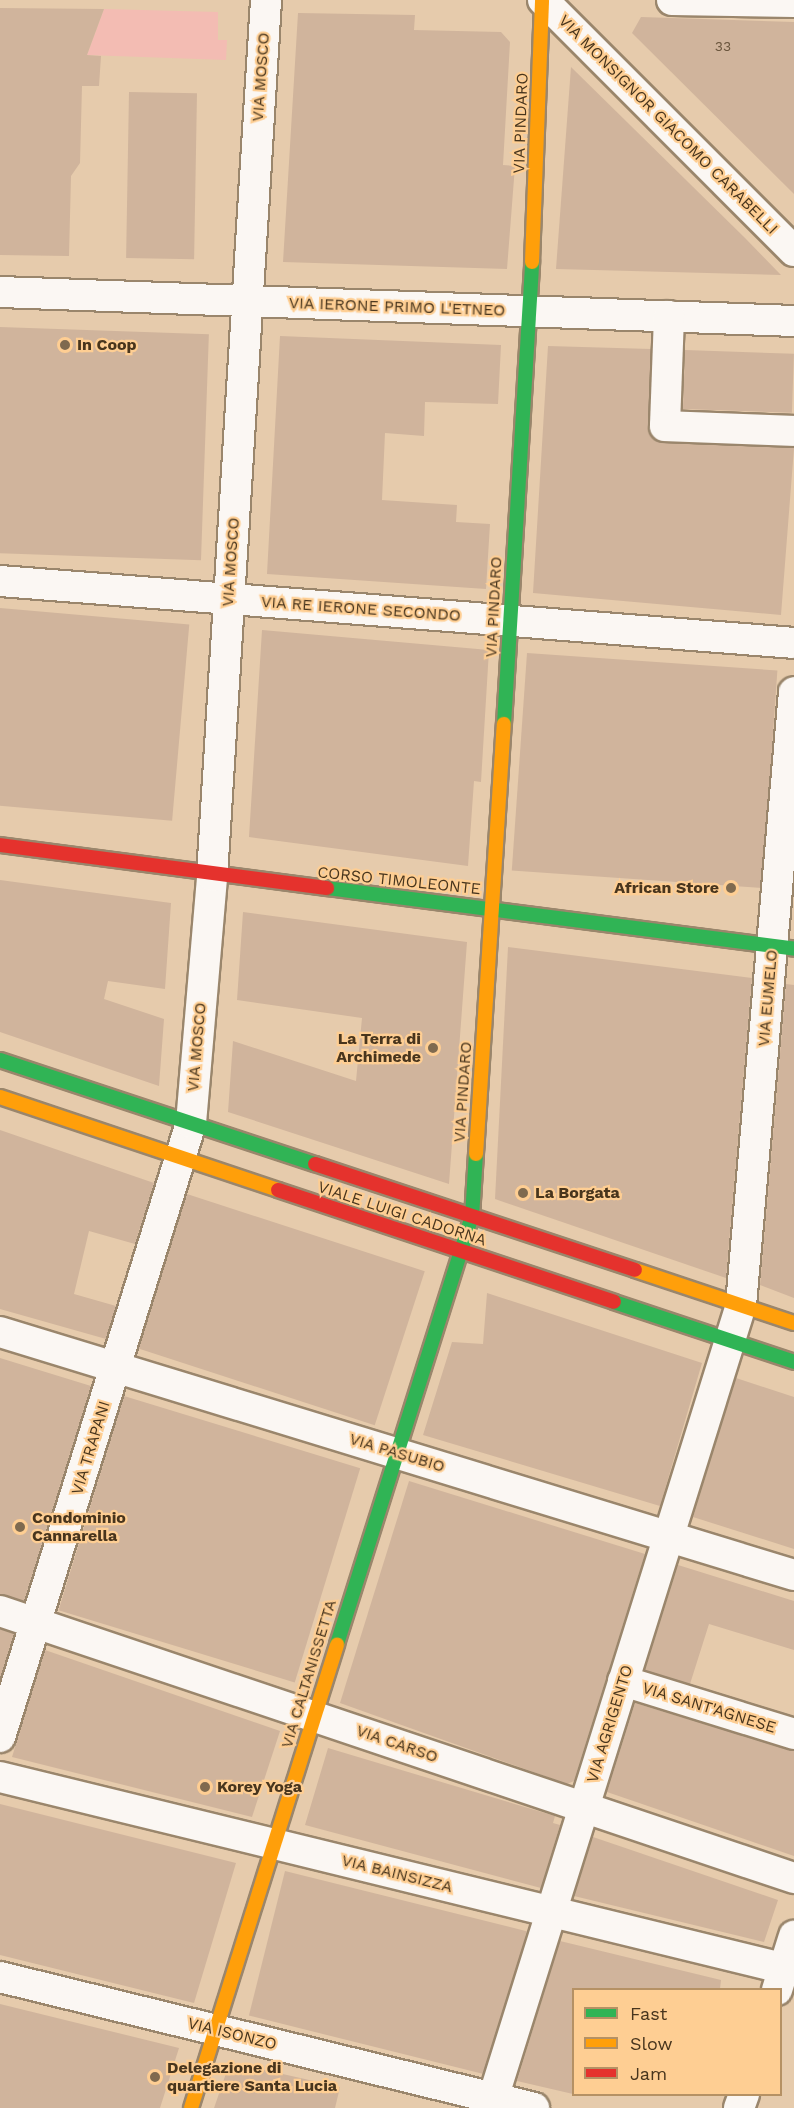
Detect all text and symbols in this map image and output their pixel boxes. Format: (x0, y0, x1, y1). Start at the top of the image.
street label: VIA MONSIGNOR GIACOMO CARABELLI (554, 11, 782, 239)
street label: VIA MOSCO (248, 31, 274, 123)
house number: 33 (715, 38, 731, 54)
street label: VIA PINDARO (510, 72, 532, 174)
street label: VIA IERONE PRIMO L'ETNEO (288, 294, 506, 320)
place label: In Coop (77, 335, 137, 355)
marker: In Coop (58, 338, 72, 352)
street label: VIA MOSCO (218, 516, 244, 608)
street label: VIA PINDARO (482, 556, 506, 658)
street label: VIA RE IERONE SECONDO (260, 592, 462, 626)
street label: CORSO TIMOLEONTE (316, 863, 482, 899)
place label: African Store (614, 878, 719, 898)
marker: African Store (724, 881, 738, 895)
street label: VIA EUMELO (754, 949, 782, 1047)
street label: VIA MOSCO (184, 1001, 210, 1093)
place label: La Terra di Archimede (336, 1029, 421, 1067)
marker: La Terra di Archimede (426, 1041, 440, 1055)
street label: VIA PINDARO (450, 1041, 476, 1143)
street label: VIALE LUIGI CADORNA (315, 1178, 489, 1250)
place label: La Borgata (535, 1183, 620, 1203)
marker: La Borgata (516, 1186, 530, 1200)
street label: VIA TRAPANI (67, 1398, 115, 1498)
street label: VIA PASUBIO (347, 1429, 447, 1477)
place label: Condominio Cannarella (32, 1508, 126, 1546)
marker: Condominio Cannarella (13, 1520, 27, 1534)
street label: VIA CALTANISSETTA (277, 1597, 341, 1751)
street label: VIA AGRIGENTO (583, 1662, 637, 1786)
street label: VIA SANT'AGNESE (639, 1678, 779, 1738)
street label: VIA CARSO (353, 1721, 441, 1767)
place label: Korey Yoga (217, 1777, 303, 1797)
marker: Korey Yoga (198, 1780, 212, 1794)
street label: VIA BAINSIZZA (339, 1851, 455, 1897)
legend (572, 1988, 782, 2096)
text: Fast (630, 2003, 667, 2024)
street label: VIA ISONZO (185, 2014, 279, 2054)
text: Slow (630, 2033, 673, 2054)
place label: Delegazione di quartiere Santa Lucia (167, 2058, 337, 2096)
text: Jam (630, 2063, 667, 2084)
marker: Delegazione di quartiere Santa Lucia (148, 2070, 162, 2084)

